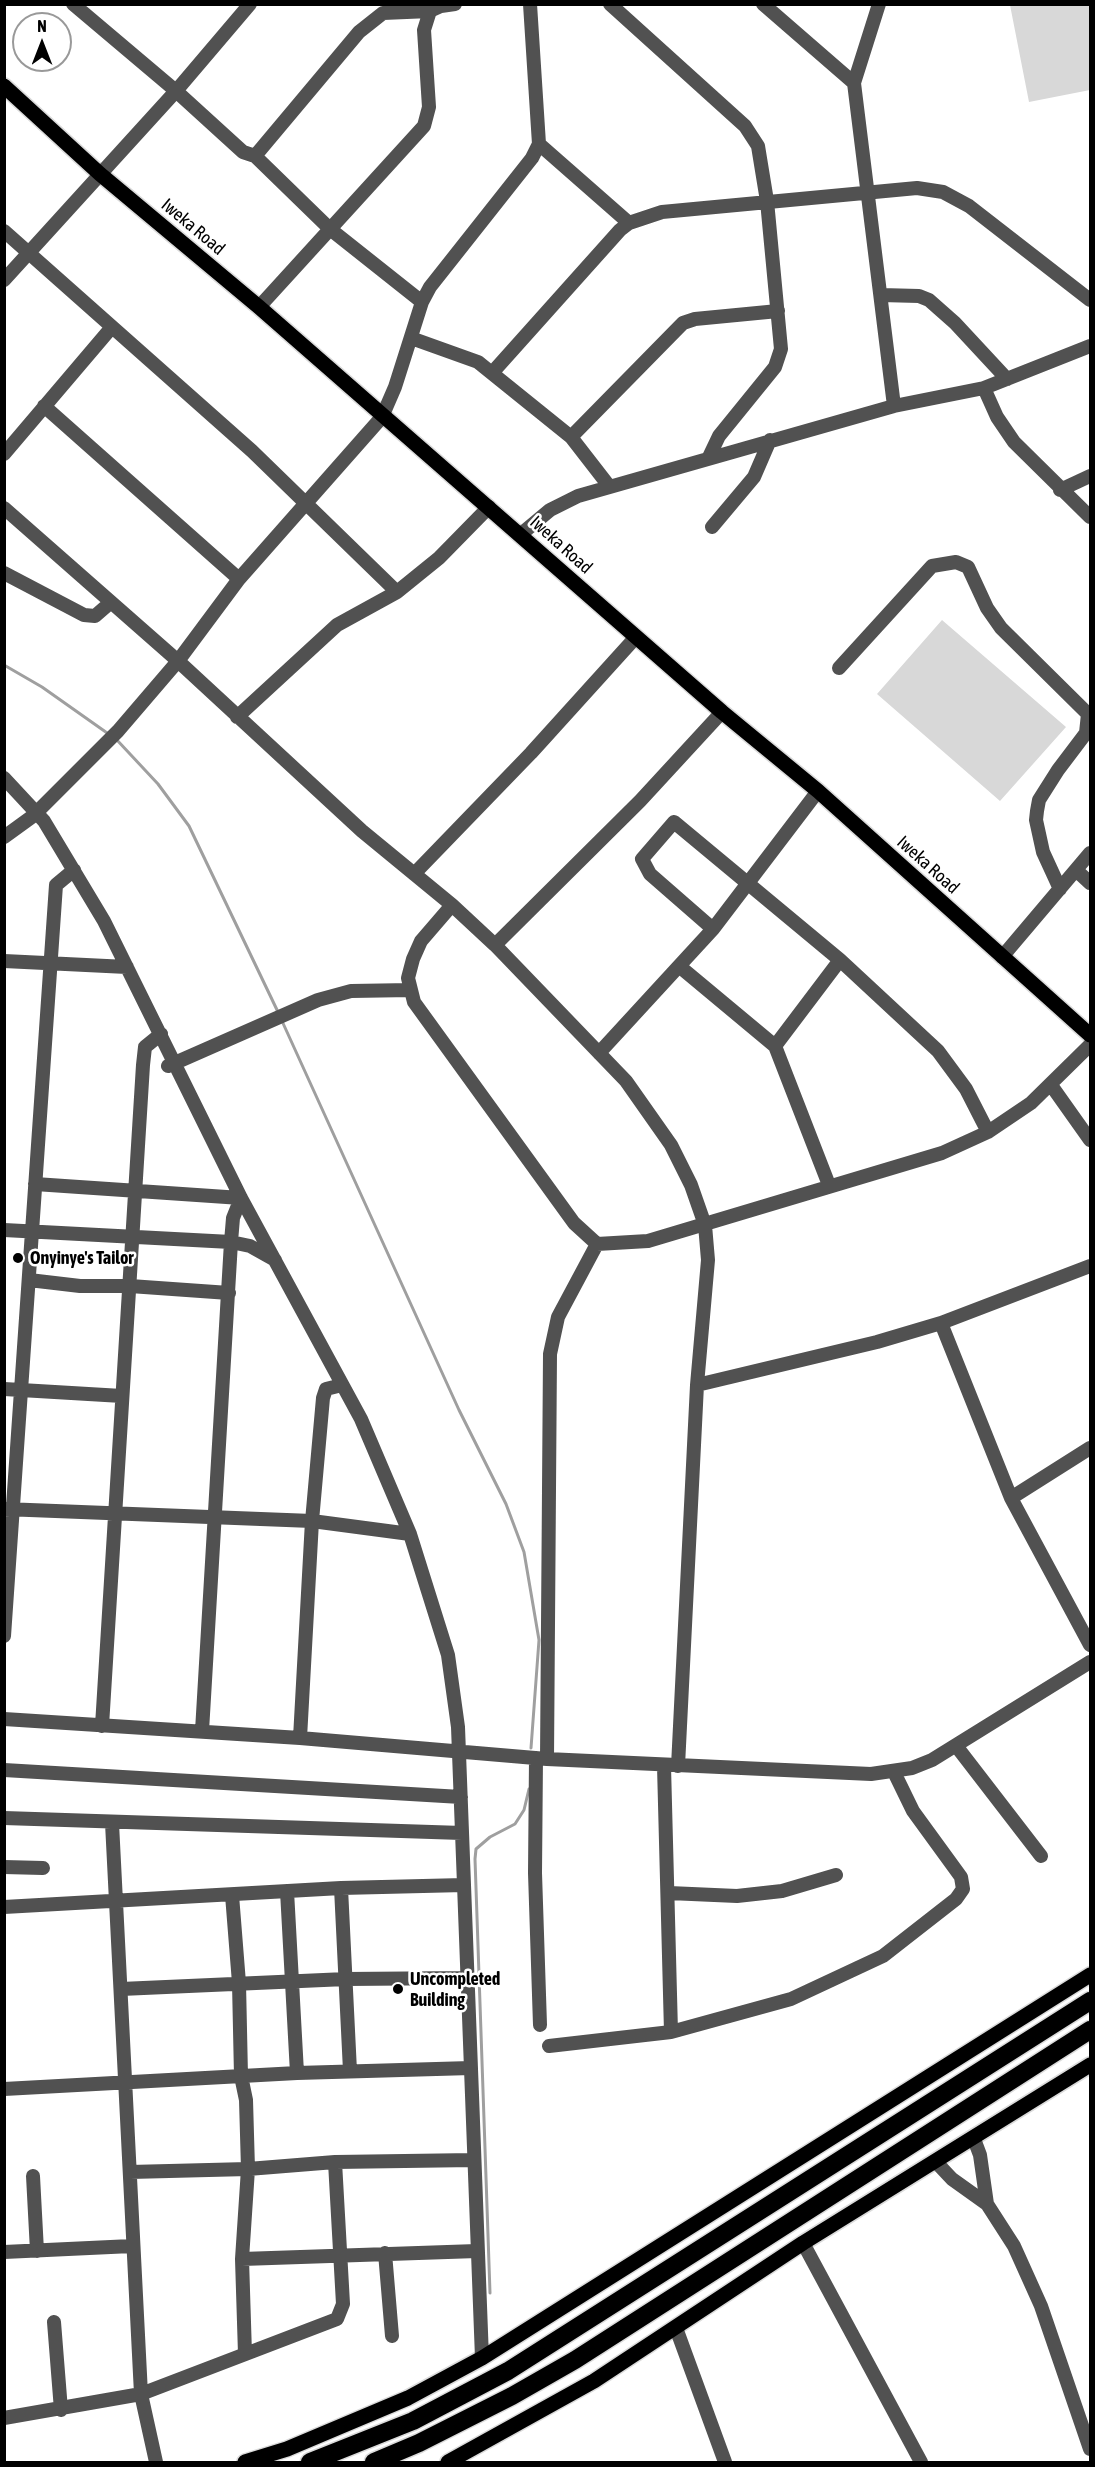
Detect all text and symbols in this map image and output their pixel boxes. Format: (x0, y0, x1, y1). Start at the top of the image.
north arrow (12, 12, 72, 72)
text: N (37, 17, 47, 35)
street label: Iweka Road (157, 194, 229, 260)
street label: Iweka Road (525, 511, 597, 579)
street label: Iweka Road (892, 831, 964, 899)
place label: Onyinye's Tailor (30, 1247, 134, 1269)
marker: Onyinye's Tailor (11, 1251, 25, 1265)
place label: Uncompleted Building (410, 1968, 500, 2010)
marker: Uncompleted Building (391, 1982, 405, 1996)

